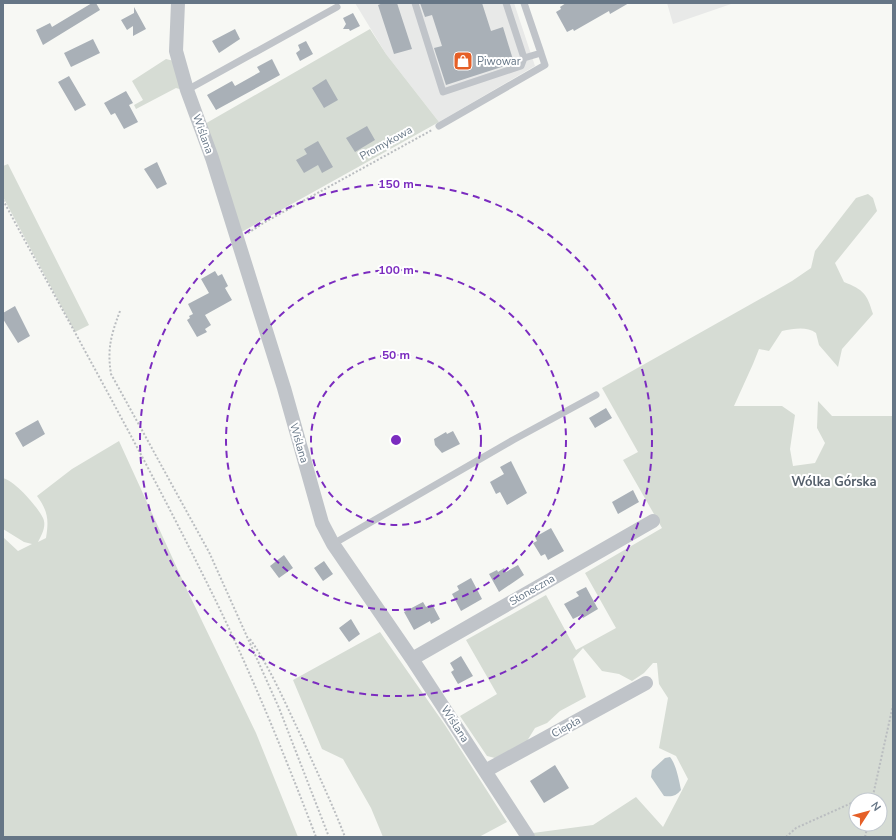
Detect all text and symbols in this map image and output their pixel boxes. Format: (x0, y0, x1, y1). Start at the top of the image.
shop icon: Piwowar (452, 50, 474, 72)
place label: Piwowar (477, 54, 521, 69)
street label: Wiślana (189, 112, 217, 156)
street label: Promykowa (357, 122, 415, 164)
text: 150 m (378, 176, 414, 192)
text: 100 m (378, 262, 414, 278)
text: 50 m (382, 347, 410, 363)
street label: Wiślana (286, 421, 312, 465)
centre of rings (389, 433, 403, 447)
district label: Wólka Górska (791, 473, 877, 491)
street label: Słoneczna (506, 571, 558, 609)
street label: Wiślana (438, 703, 473, 745)
street label: Ciepła (549, 713, 583, 741)
north arrow (848, 792, 888, 832)
text: N (867, 799, 884, 814)

